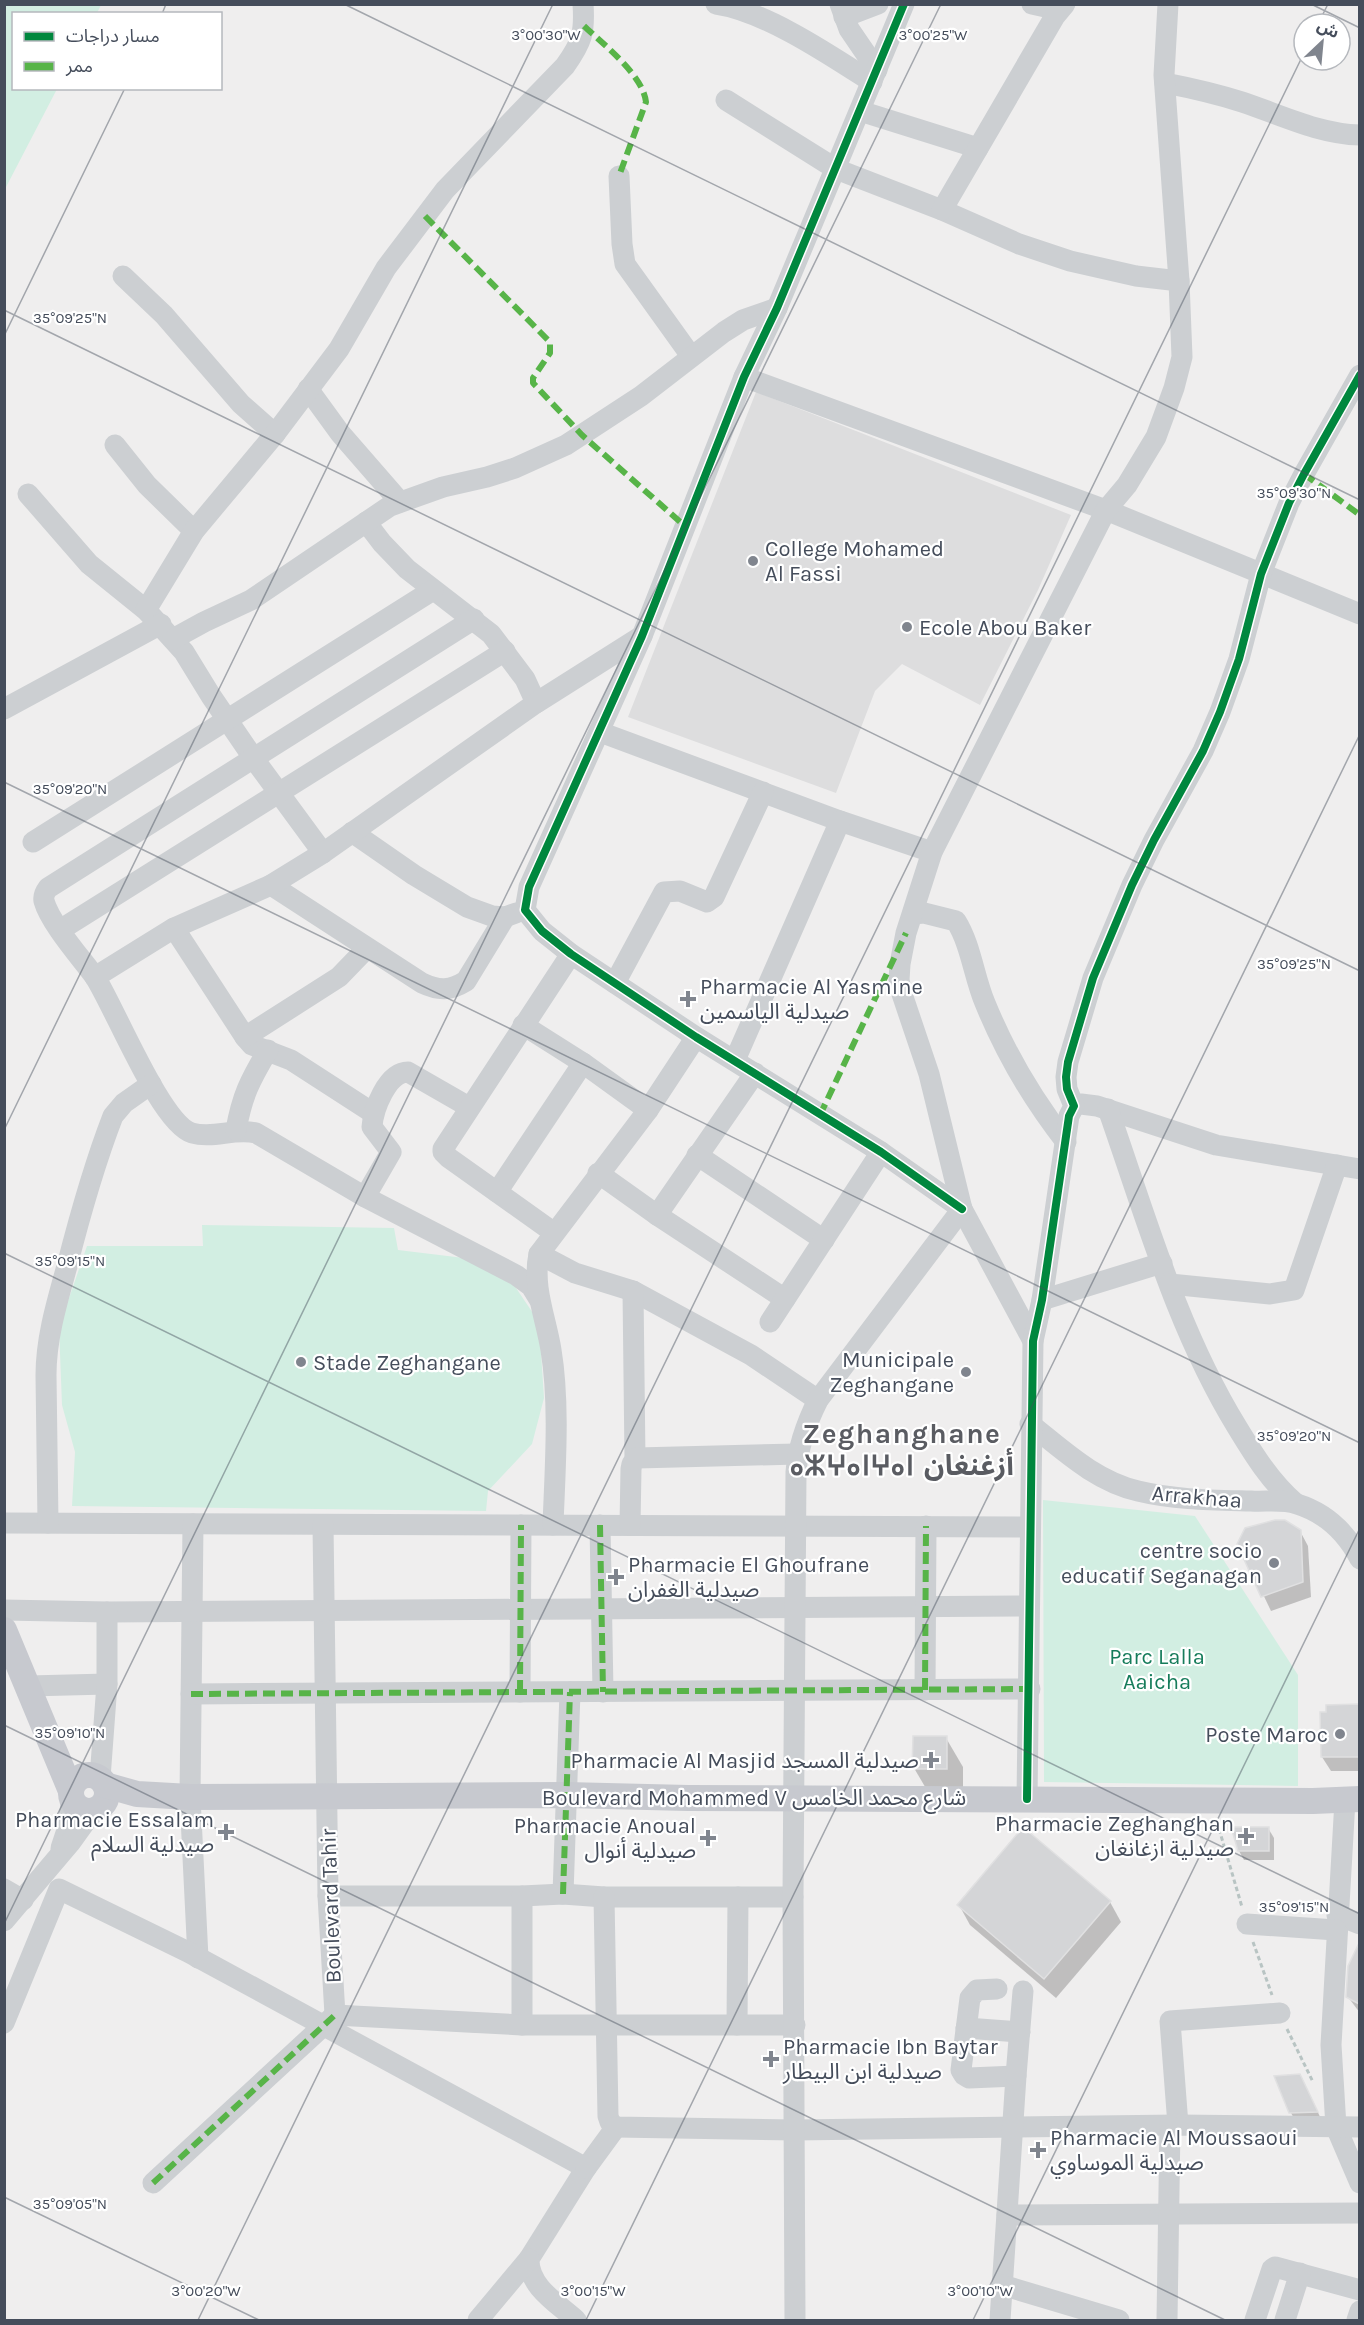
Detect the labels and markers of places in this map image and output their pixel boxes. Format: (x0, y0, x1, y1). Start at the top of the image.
place label: College Mohamed Al Fassi (765, 536, 944, 587)
marker: College Mohamed Al Fassi (746, 554, 760, 568)
place label: Ecole Abou Baker (919, 615, 1091, 641)
marker: Ecole Abou Baker (900, 620, 914, 634)
place label: Pharmacie Al Yasmine صيدلية الياسمين (700, 974, 923, 1025)
marker: Pharmacie Al Yasmine صيدلية الياسمين (681, 992, 695, 1006)
place label: Municipale Zeghangane (830, 1347, 954, 1398)
place label: Stade Zeghangane (313, 1350, 501, 1376)
marker: Stade Zeghangane (294, 1355, 308, 1369)
marker: Municipale Zeghangane (959, 1365, 973, 1379)
place label: centre socio educatif Seganagan (1061, 1538, 1262, 1589)
place label: Pharmacie El Ghoufrane صيدلية الغفران (628, 1552, 869, 1603)
marker: centre socio educatif Seganagan (1267, 1556, 1281, 1570)
marker: Pharmacie El Ghoufrane صيدلية الغفران (609, 1570, 623, 1584)
place label: Poste Maroc (1205, 1722, 1328, 1748)
marker: Poste Maroc (1333, 1727, 1347, 1741)
place label: Pharmacie Al Masjid صيدلية المسجد (571, 1748, 919, 1774)
marker: Pharmacie Al Masjid صيدلية المسجد (924, 1753, 938, 1767)
place label: Pharmacie Essalam صيدلية السلام (15, 1807, 214, 1861)
place label: Pharmacie Zeghanghan صيدلية ازغانغان (995, 1811, 1234, 1862)
place label: Pharmacie Anoual صيدلية أنوال (514, 1813, 696, 1864)
marker: Pharmacie Essalam صيدلية السلام (219, 1825, 233, 1839)
marker: Pharmacie Zeghanghan صيدلية ازغانغان (1239, 1829, 1253, 1843)
marker: Pharmacie Anoual صيدلية أنوال (701, 1831, 715, 1845)
place label: Pharmacie Ibn Baytar صيدلية ابن البيطار (782, 2034, 998, 2085)
marker: Pharmacie Ibn Baytar صيدلية ابن البيطار (764, 2052, 778, 2066)
place label: Pharmacie Al Moussaoui صيدلية الموساوي (1050, 2125, 1298, 2179)
marker: Pharmacie Al Moussaoui صيدلية الموساوي (1031, 2143, 1045, 2157)

